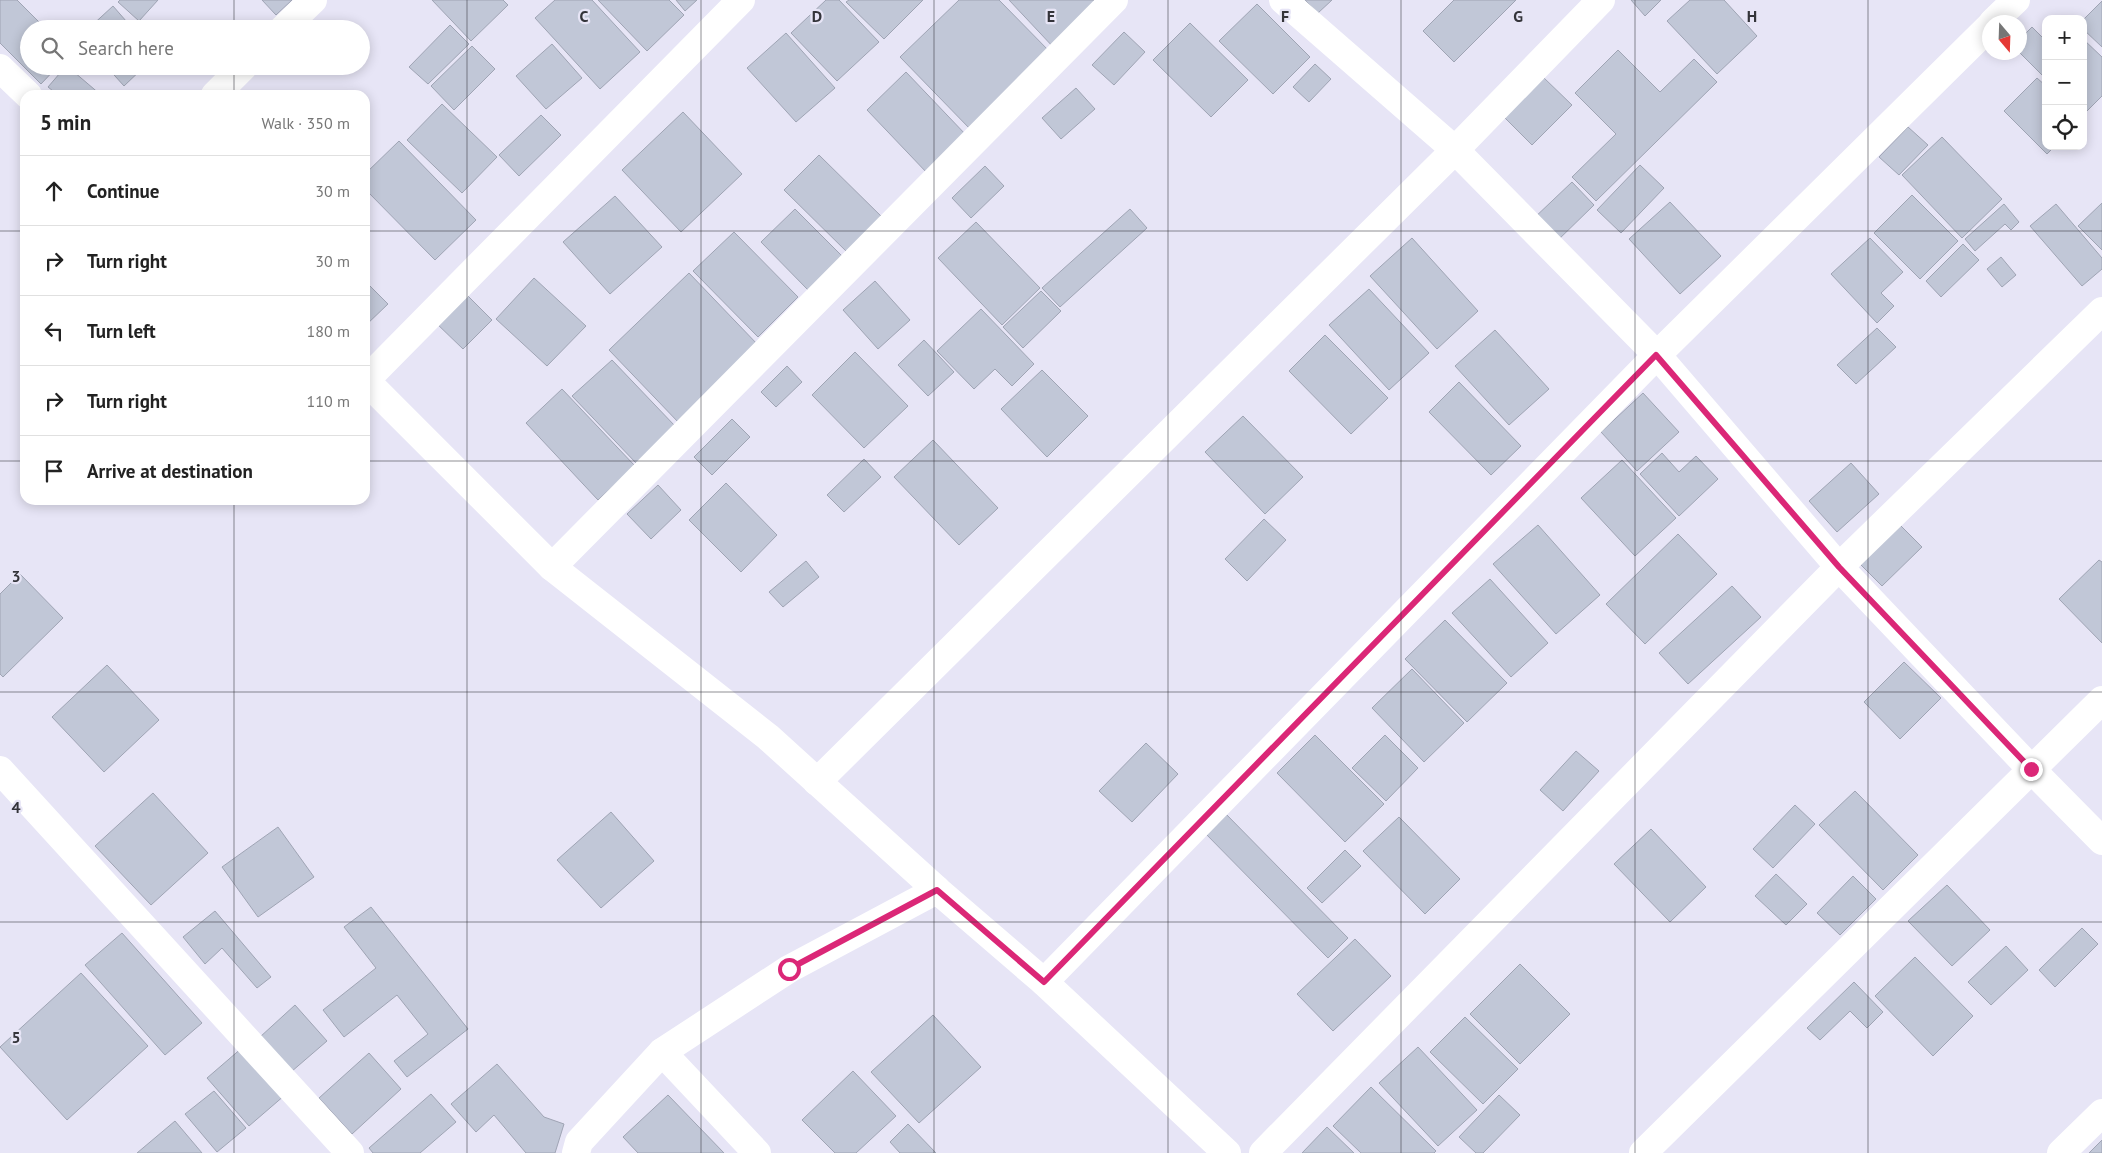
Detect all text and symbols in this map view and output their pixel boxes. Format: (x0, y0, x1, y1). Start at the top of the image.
text: C (580, 6, 589, 26)
text: D (812, 6, 822, 26)
text: E (1047, 6, 1055, 26)
text: F (1281, 6, 1289, 26)
text: G (1513, 6, 1523, 26)
text: H (1747, 6, 1757, 26)
north arrow (1982, 15, 2027, 60)
map controls (2042, 15, 2087, 150)
button: + (2042, 15, 2087, 60)
search box (20, 20, 370, 75)
icon: search (38, 34, 66, 62)
text: Search here (78, 36, 174, 60)
button: − (2042, 60, 2087, 105)
button: locate (2042, 105, 2087, 150)
text: 5 min (40, 109, 91, 136)
text: Walk · 350 m (261, 113, 350, 133)
icon: ahead (40, 177, 68, 205)
text: Continue (87, 179, 159, 203)
text: 30 m (315, 181, 350, 201)
icon: right (40, 247, 68, 275)
text: Turn right (87, 249, 167, 273)
text: 30 m (315, 251, 350, 271)
icon: left (40, 317, 68, 345)
text: Turn left (87, 319, 156, 343)
text: 180 m (307, 321, 350, 341)
icon: right (40, 387, 68, 415)
text: Turn right (87, 389, 167, 413)
text: 110 m (307, 391, 350, 411)
icon: arrive (40, 457, 68, 485)
text: Arrive at destination (87, 459, 253, 483)
text: 3 (11, 566, 21, 586)
route end (2020, 758, 2043, 781)
text: 4 (11, 797, 21, 817)
route start (778, 958, 801, 981)
text: 5 (11, 1027, 21, 1047)

